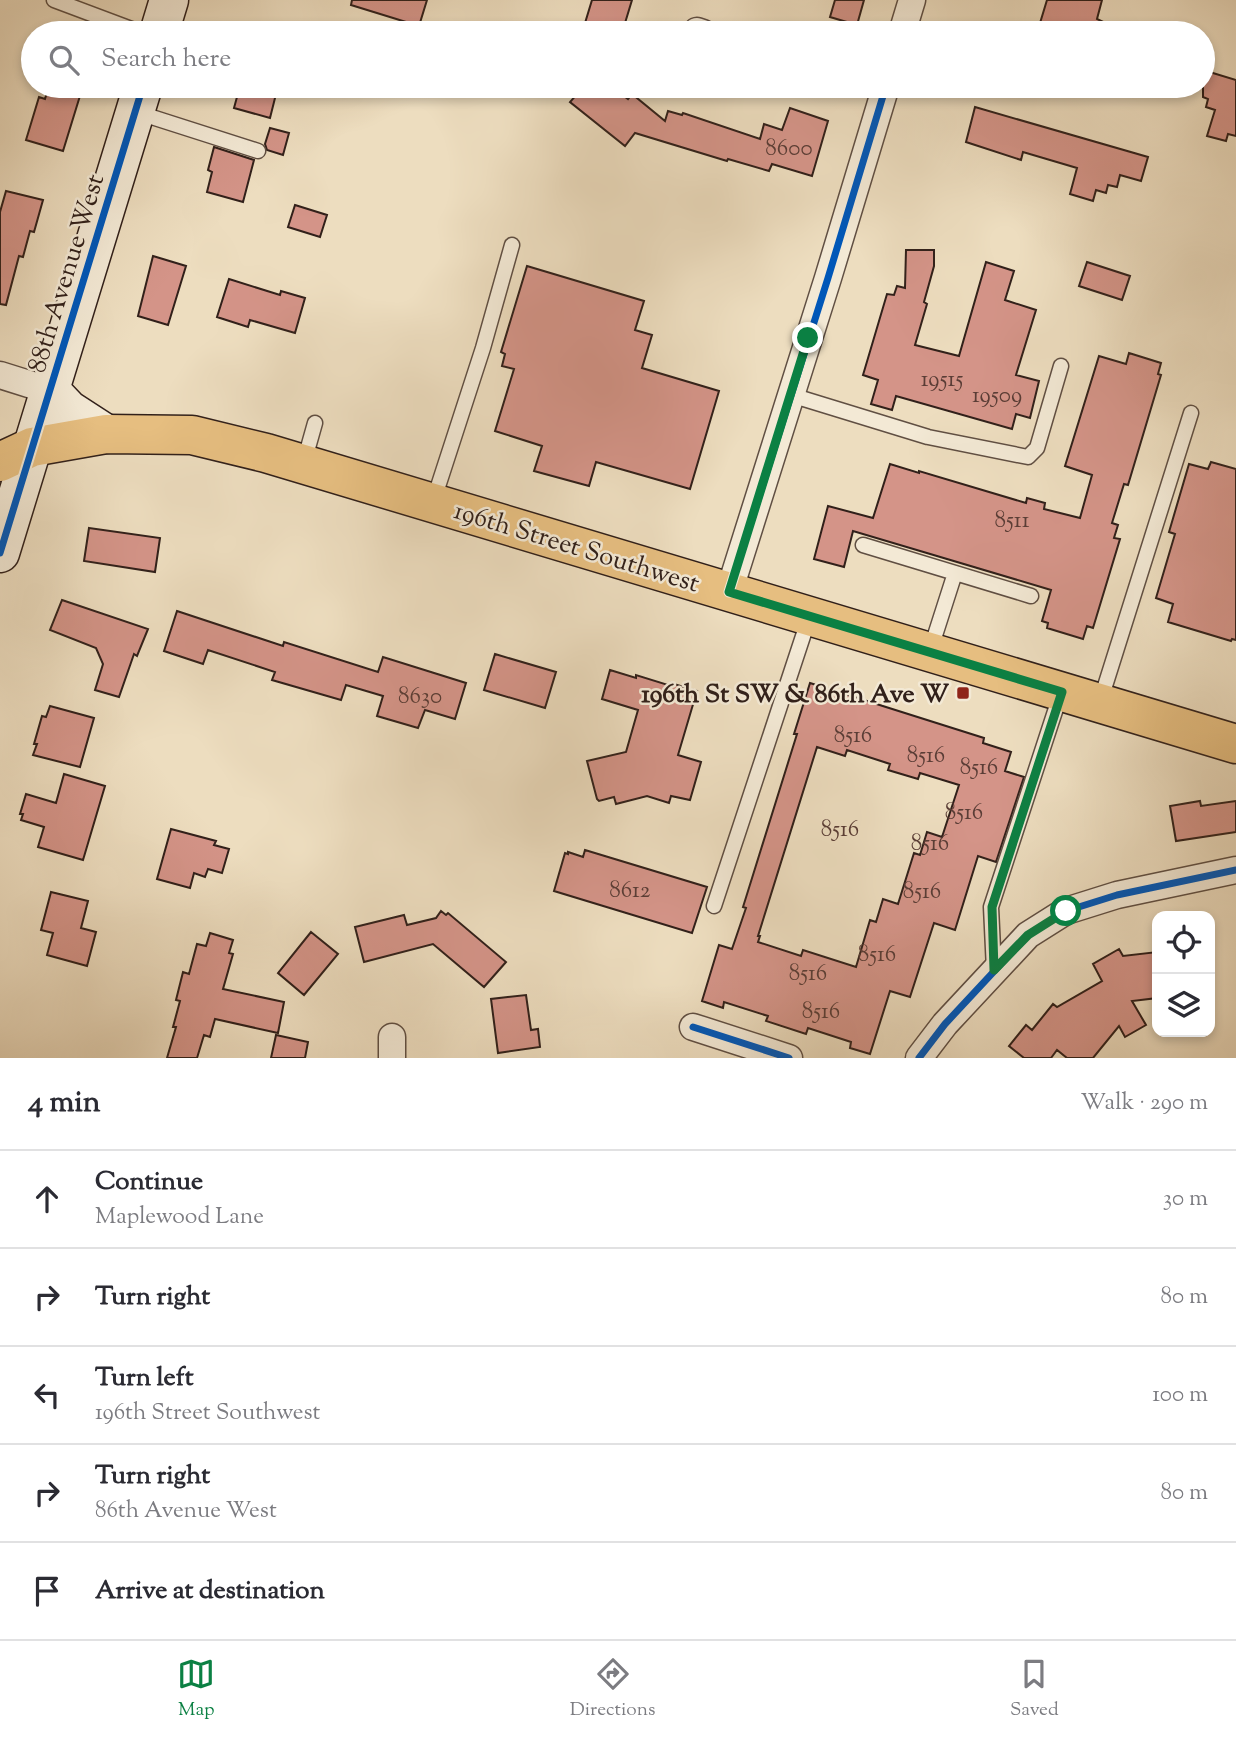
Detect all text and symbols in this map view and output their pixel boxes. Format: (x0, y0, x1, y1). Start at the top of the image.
search box (21, 21, 1215, 98)
icon: search (45, 41, 83, 79)
text: Search here (101, 41, 231, 78)
house number: 8600 (765, 133, 813, 166)
street label: 88th Avenue West (20, 170, 115, 377)
route end (792, 322, 823, 353)
house number: 19515 (921, 364, 963, 397)
house number: 19509 (972, 380, 1022, 413)
street label: 196th Street Southwest (449, 493, 704, 603)
house number: 8511 (994, 505, 1030, 538)
place label: 196th St SW & 86th Ave W (641, 677, 949, 714)
house number: 8630 (398, 681, 442, 714)
marker: 196th St SW & 86th Ave W (955, 685, 971, 701)
house number: 8516 (834, 720, 872, 753)
house number: 8516 (907, 740, 945, 773)
house number: 8516 (960, 752, 998, 785)
house number: 8516 (945, 797, 983, 830)
house number: 8516 (821, 814, 859, 847)
house number: 8516 (911, 828, 949, 861)
house number: 8612 (609, 875, 651, 908)
house number: 8516 (903, 876, 941, 909)
route start (1050, 895, 1081, 926)
map controls (1152, 911, 1215, 1037)
button: locate (1152, 911, 1215, 974)
house number: 8516 (858, 939, 896, 972)
house number: 8516 (789, 958, 827, 991)
button: layers (1152, 974, 1215, 1037)
house number: 8516 (802, 996, 840, 1029)
text: 4 min (28, 1082, 101, 1125)
text: Walk · 290 m (1080, 1087, 1208, 1120)
text: Continue (95, 1164, 203, 1201)
icon: ahead (28, 1180, 66, 1218)
text: 30 m (1163, 1183, 1208, 1216)
text: Maplewood Lane (95, 1201, 264, 1234)
icon: right (28, 1278, 66, 1316)
text: Turn right (95, 1279, 210, 1316)
text: 80 m (1160, 1281, 1208, 1314)
text: Turn left (95, 1360, 194, 1397)
icon: left (28, 1376, 66, 1414)
text: 100 m (1152, 1379, 1208, 1412)
text: 196th Street Southwest (95, 1397, 320, 1430)
text: Turn right (95, 1458, 210, 1495)
icon: right (28, 1474, 66, 1512)
text: 80 m (1160, 1477, 1208, 1510)
text: 86th Avenue West (95, 1495, 277, 1528)
icon: arrive (28, 1572, 66, 1610)
text: Arrive at destination (95, 1573, 325, 1610)
tab: Map (177, 1655, 215, 1724)
tab: Directions (570, 1655, 655, 1724)
tab: Saved (1010, 1655, 1059, 1724)

